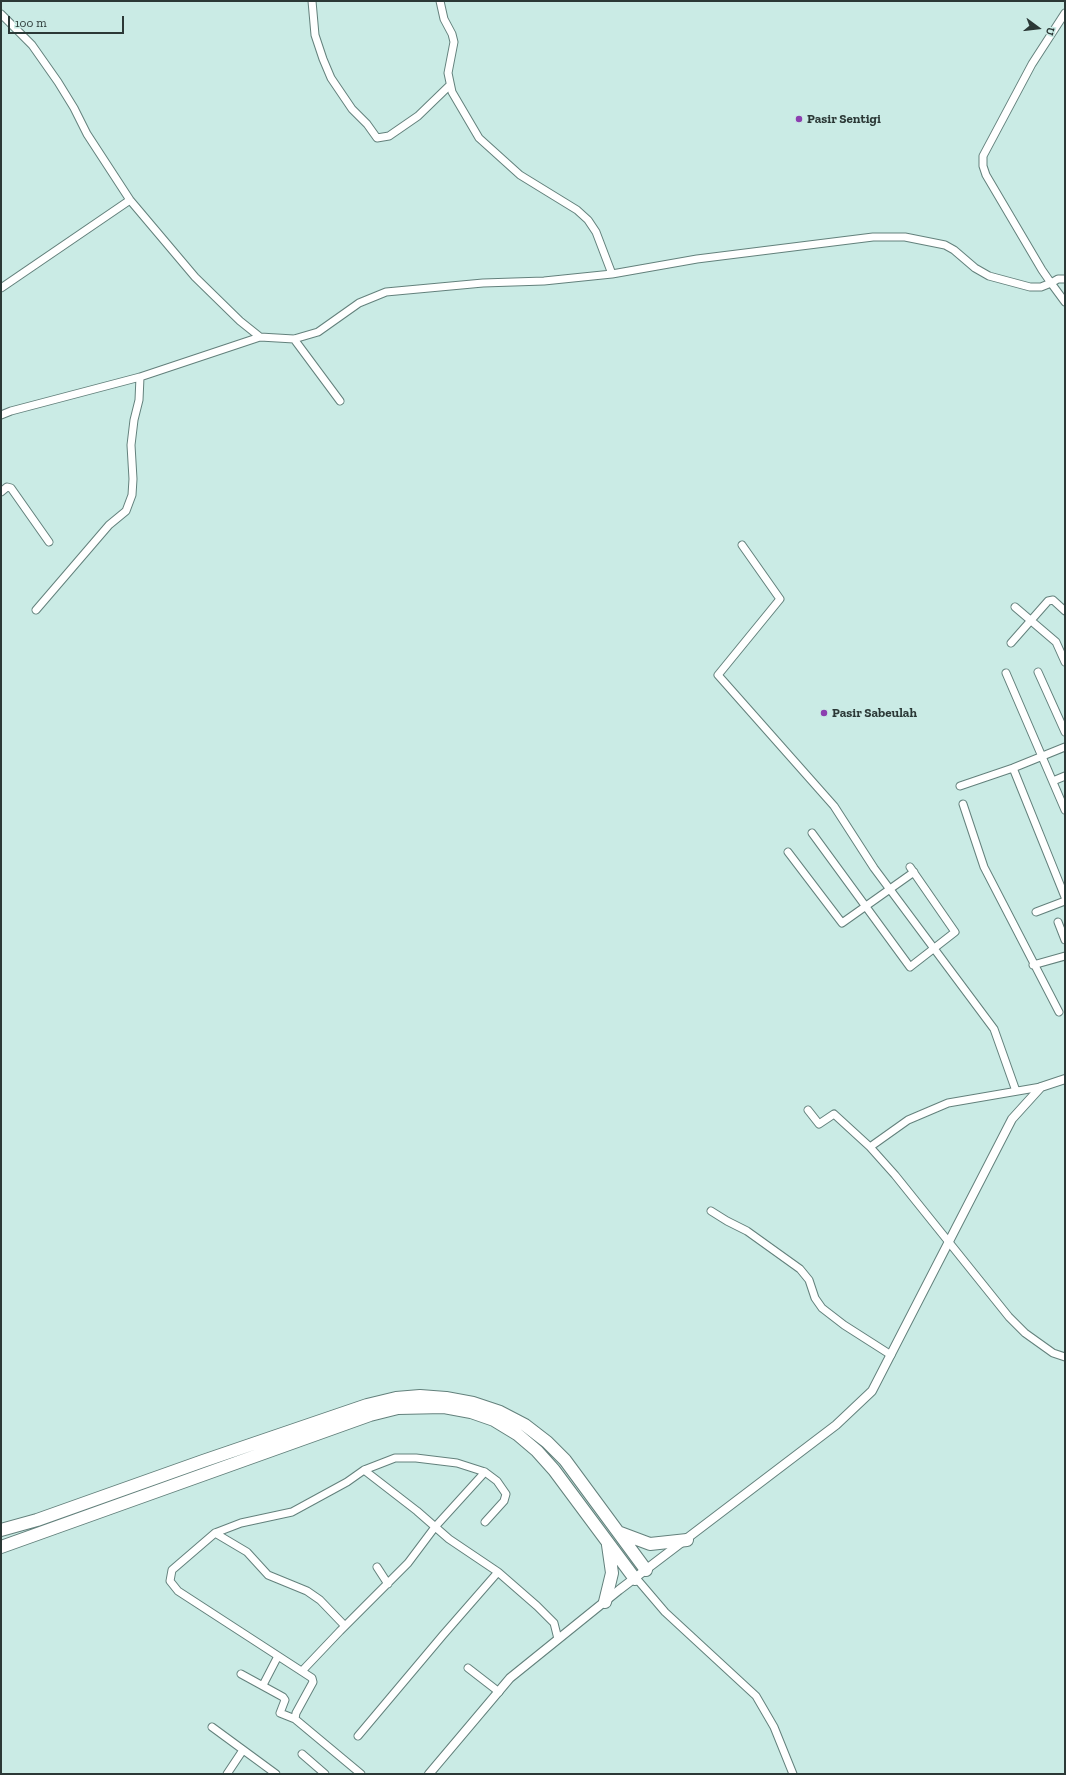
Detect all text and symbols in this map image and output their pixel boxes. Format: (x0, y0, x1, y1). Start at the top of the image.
scale bar (10, 8, 126, 34)
north arrow (1018, 8, 1058, 48)
text: 100 m (15, 16, 47, 30)
text: U (1043, 26, 1057, 37)
place label: Pasir Sentigi (807, 111, 881, 127)
marker: Pasir Sentigi (794, 114, 804, 124)
place label: Pasir Sabeulah (832, 705, 917, 721)
marker: Pasir Sabeulah (819, 708, 829, 718)

